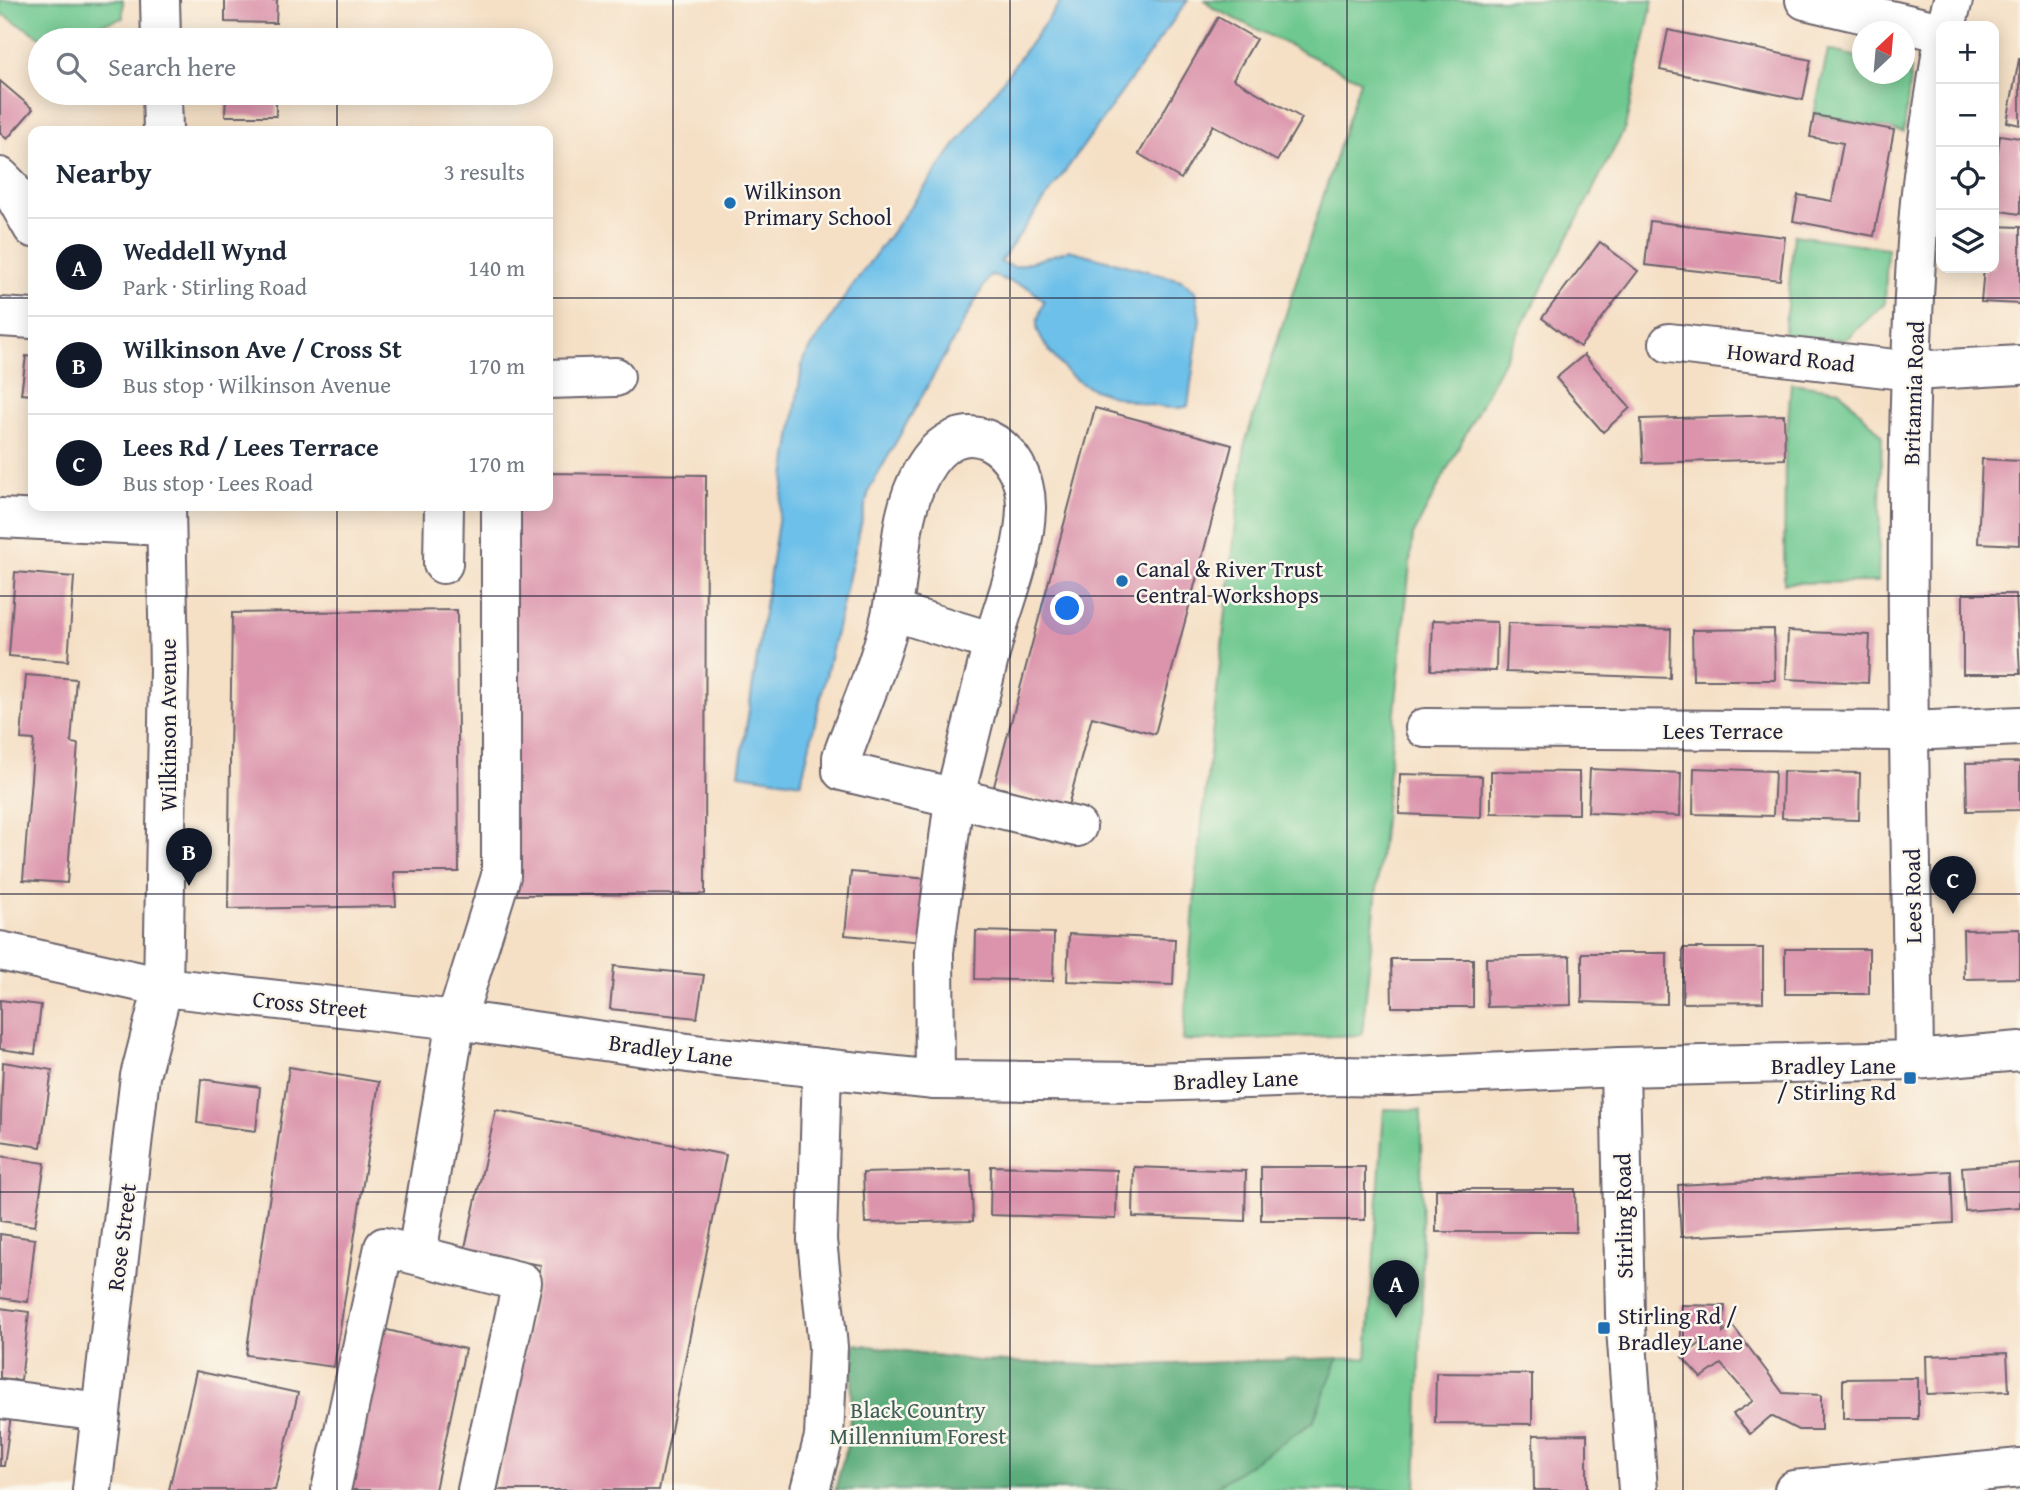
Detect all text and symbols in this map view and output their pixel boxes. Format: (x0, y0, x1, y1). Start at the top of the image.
north arrow (1852, 21, 1915, 84)
map controls (1936, 21, 1999, 273)
button: + (1936, 21, 1999, 84)
search box (28, 28, 553, 105)
text: Search here (108, 47, 236, 86)
icon: search (52, 48, 90, 86)
button: − (1936, 84, 1999, 147)
button: locate (1936, 147, 1999, 210)
text: Nearby (56, 150, 152, 194)
text: 3 results (444, 155, 525, 188)
place label: Wilkinson Primary School (744, 174, 892, 233)
marker: Wilkinson Primary School (722, 195, 738, 211)
button: layers (1936, 210, 1999, 273)
text: Weddell Wynd (123, 231, 287, 270)
text: A (72, 251, 86, 284)
text: 140 m (468, 251, 525, 284)
text: Park · Stirling Road (123, 270, 307, 303)
street label: Britannia Road (1894, 320, 1932, 466)
text: Wilkinson Ave / Cross St (123, 329, 402, 368)
street label: Howard Road (1726, 334, 1857, 380)
text: B (72, 349, 86, 382)
text: 170 m (468, 349, 525, 382)
text: Bus stop · Wilkinson Avenue (123, 368, 391, 401)
text: Lees Rd / Lees Terrace (123, 427, 379, 466)
text: C (72, 447, 86, 480)
text: 170 m (468, 447, 525, 480)
text: Bus stop · Lees Road (123, 466, 313, 499)
place label: Canal & River Trust Central Workshops (1136, 552, 1323, 611)
marker: Canal & River Trust Central Workshops (1114, 573, 1130, 589)
your location (1050, 591, 1084, 625)
street label: Wilkinson Avenue (151, 638, 184, 812)
street label: Lees Terrace (1663, 714, 1783, 747)
pin: B (166, 828, 212, 886)
street label: Lees Road (1895, 847, 1929, 944)
pin: C (1930, 856, 1976, 914)
street label: Cross Street (251, 982, 369, 1026)
street label: Bradley Lane (607, 1025, 735, 1075)
place label: Bradley Lane / Stirling Rd (1771, 1049, 1897, 1108)
street label: Bradley Lane (1173, 1060, 1299, 1098)
marker: Bradley Lane / Stirling Rd (1902, 1070, 1918, 1086)
street label: Stirling Road (1605, 1152, 1641, 1279)
street label: Rose Street (98, 1181, 144, 1293)
pin: A (1373, 1260, 1419, 1318)
place label: Stirling Rd / Bradley Lane (1618, 1299, 1743, 1358)
marker: Stirling Rd / Bradley Lane (1596, 1320, 1612, 1336)
park label: Black Country Millennium Forest (830, 1393, 1006, 1452)

